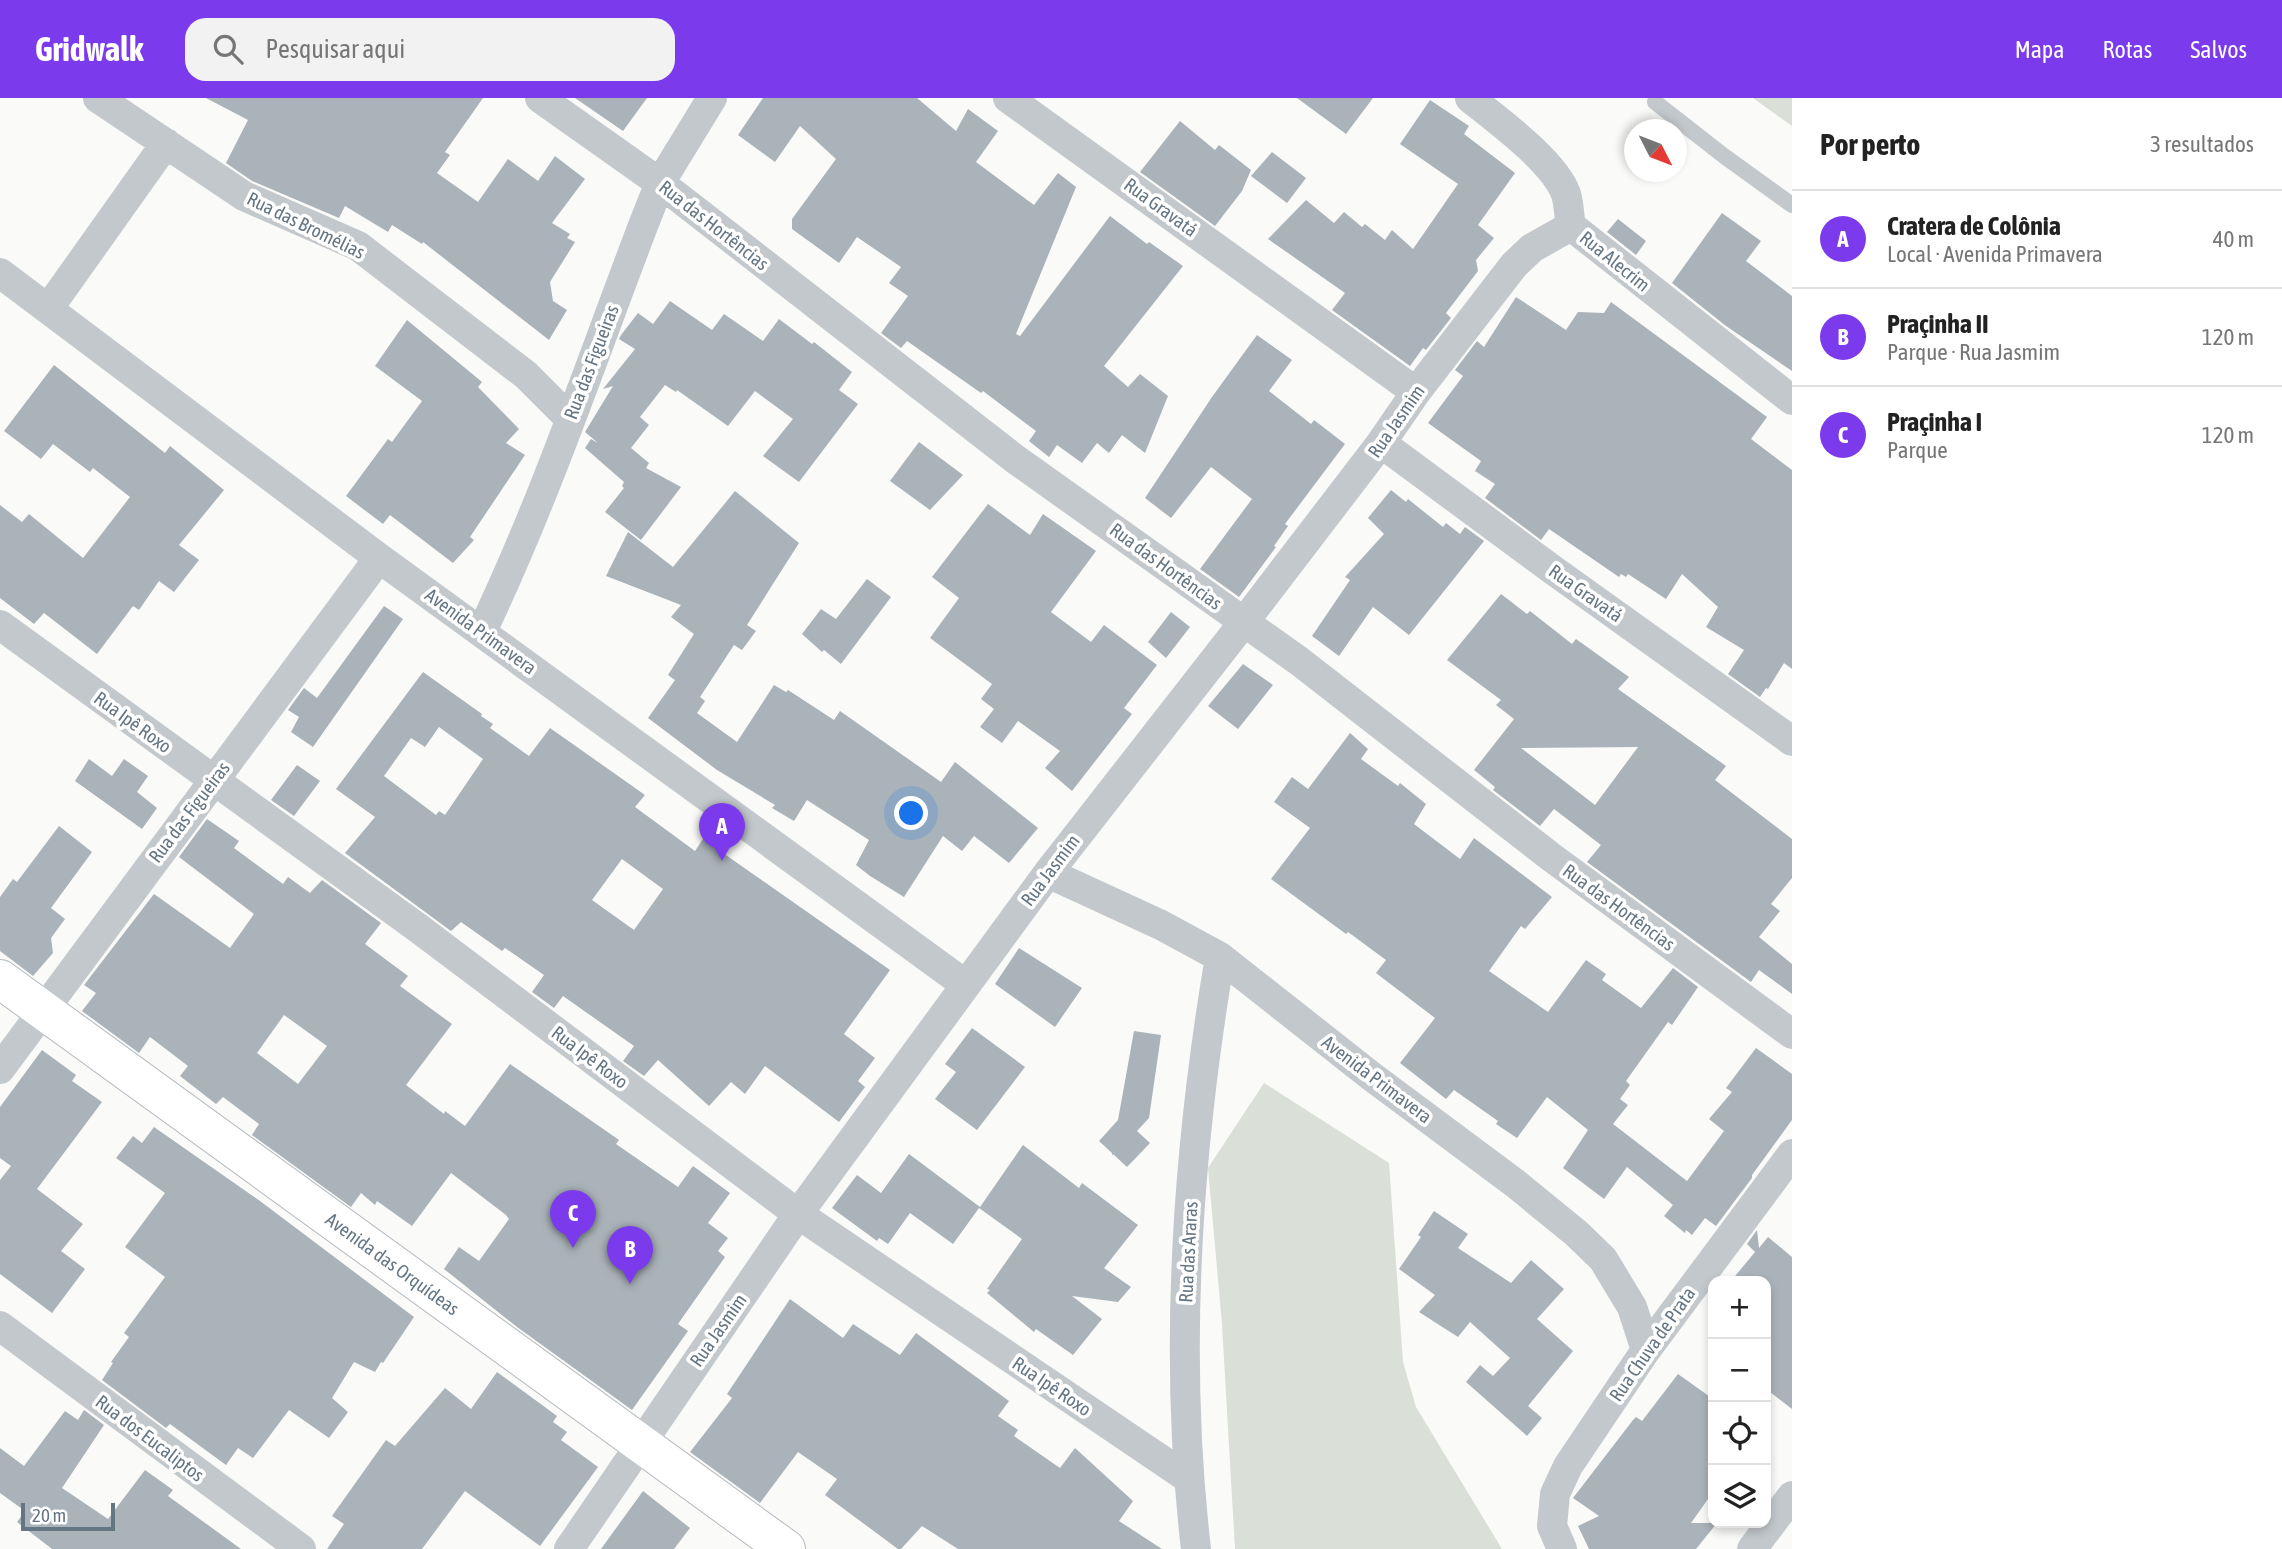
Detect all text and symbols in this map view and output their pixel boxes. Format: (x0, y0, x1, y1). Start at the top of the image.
search box (185, 18, 675, 81)
text: Gridwalk (35, 30, 143, 68)
icon: search (209, 30, 247, 68)
text: Pesquisar aqui (265, 34, 405, 64)
text: Mapa (2015, 36, 2064, 63)
text: Rotas (2102, 36, 2152, 63)
text: Salvos (2190, 36, 2247, 63)
north arrow (1624, 119, 1687, 182)
text: Por perto (1820, 127, 1920, 161)
text: 3 resultados (2150, 131, 2254, 157)
street label: Rua Gravatá (1120, 173, 1202, 241)
street label: Rua das Hortências (655, 175, 773, 275)
street label: Rua das Bromélias (244, 187, 369, 263)
text: Cratera de Colônia (1887, 211, 2061, 241)
street label: Rua Alecrim (1576, 226, 1654, 296)
text: A (1837, 226, 1849, 252)
text: 40 m (2213, 226, 2254, 252)
text: Local · Avenida Primavera (1887, 241, 2103, 267)
street label: Rua das Figueiras (559, 302, 623, 422)
text: Praçinha II (1887, 309, 1989, 339)
text: B (1838, 324, 1848, 350)
text: 120 m (2202, 324, 2254, 350)
text: Parque · Rua Jasmim (1887, 339, 2060, 365)
street label: Rua Jasmim (1363, 381, 1429, 461)
text: Praçinha I (1887, 407, 1982, 437)
text: C (1838, 422, 1848, 448)
text: 120 m (2202, 422, 2254, 448)
text: Parque (1887, 437, 1948, 463)
street label: Rua das Hortências (1106, 518, 1226, 614)
street label: Rua Gravatá (1545, 560, 1627, 626)
street label: Avenida Primavera (421, 583, 541, 679)
street label: Rua Ipê Roxo (90, 687, 176, 757)
street label: Rua das Figueiras (144, 757, 234, 867)
your location (894, 796, 928, 830)
pin: A (699, 803, 745, 861)
street label: Rua Jasmim (1016, 830, 1084, 910)
street label: Rua das Hortências (1559, 859, 1679, 955)
street label: Rua Ipê Roxo (547, 1021, 633, 1093)
street label: Avenida Primavera (1318, 1031, 1436, 1127)
pin: C (550, 1190, 596, 1248)
street label: Rua das Araras (1174, 1201, 1202, 1303)
street label: Avenida das Orquídeas (322, 1208, 464, 1320)
pin: B (607, 1226, 653, 1284)
map controls (1708, 1276, 1771, 1528)
button: + (1708, 1276, 1771, 1339)
street label: Rua Chuva de Prata (1605, 1283, 1699, 1405)
street label: Rua Jasmim (685, 1290, 751, 1370)
button: − (1708, 1339, 1771, 1402)
street label: Rua Ipê Roxo (1009, 1352, 1095, 1420)
street label: Rua dos Eucaliptos (92, 1390, 209, 1486)
button: locate (1708, 1402, 1771, 1465)
button: layers (1708, 1465, 1771, 1528)
scale bar (21, 1500, 116, 1532)
text: 20 m (32, 1504, 66, 1526)

